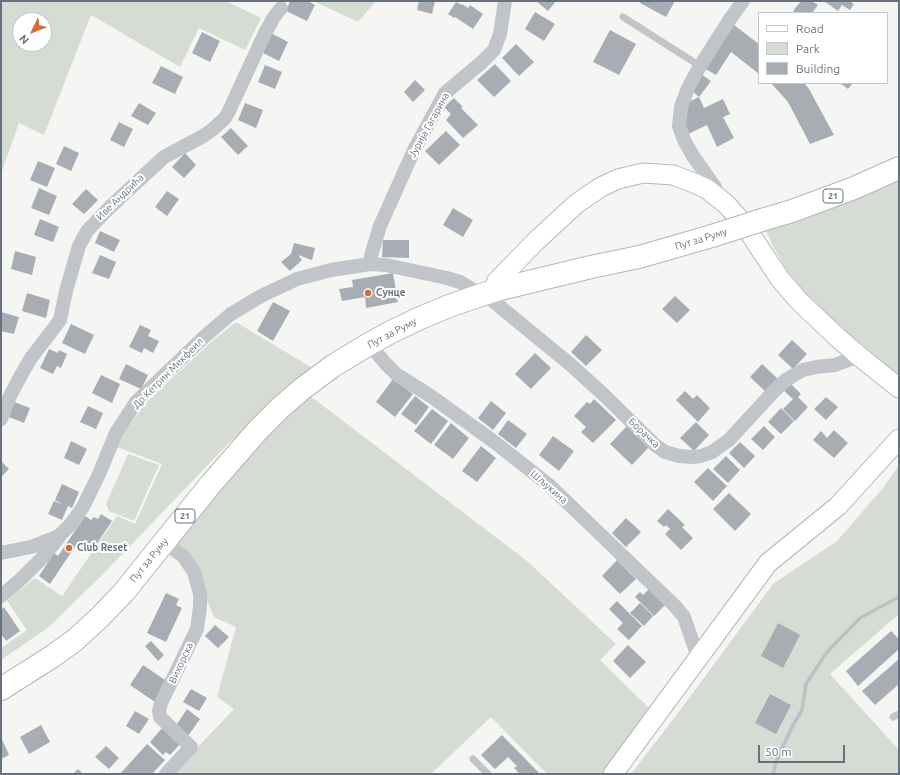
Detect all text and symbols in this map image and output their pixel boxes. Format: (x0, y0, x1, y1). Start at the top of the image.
north arrow (12, 12, 52, 52)
legend (758, 12, 888, 84)
text: Road (796, 22, 824, 35)
text: N (17, 32, 31, 47)
text: Park (796, 42, 820, 55)
text: Building (796, 62, 840, 75)
street label: Јурија Гагарина (406, 90, 452, 160)
street label: Иве Андрића (94, 171, 146, 223)
road number: 21 (823, 189, 843, 203)
street label: Пут за Руму (673, 225, 729, 253)
place label: Сунце (376, 287, 406, 299)
marker: Сунце (363, 288, 373, 298)
street label: Пут за Руму (365, 315, 419, 351)
street label: Др Кетрин Мекфеил (130, 335, 206, 411)
street label: Борачка (626, 415, 662, 451)
street label: Шљукина (528, 468, 570, 506)
road number: 21 (175, 509, 195, 523)
street label: Пут за Руму (127, 535, 171, 585)
place label: Club Reset (77, 542, 128, 554)
marker: Club Reset (64, 543, 74, 553)
street label: Вихорска (166, 641, 196, 685)
scale bar (760, 737, 847, 763)
text: 50 m (765, 745, 792, 758)

